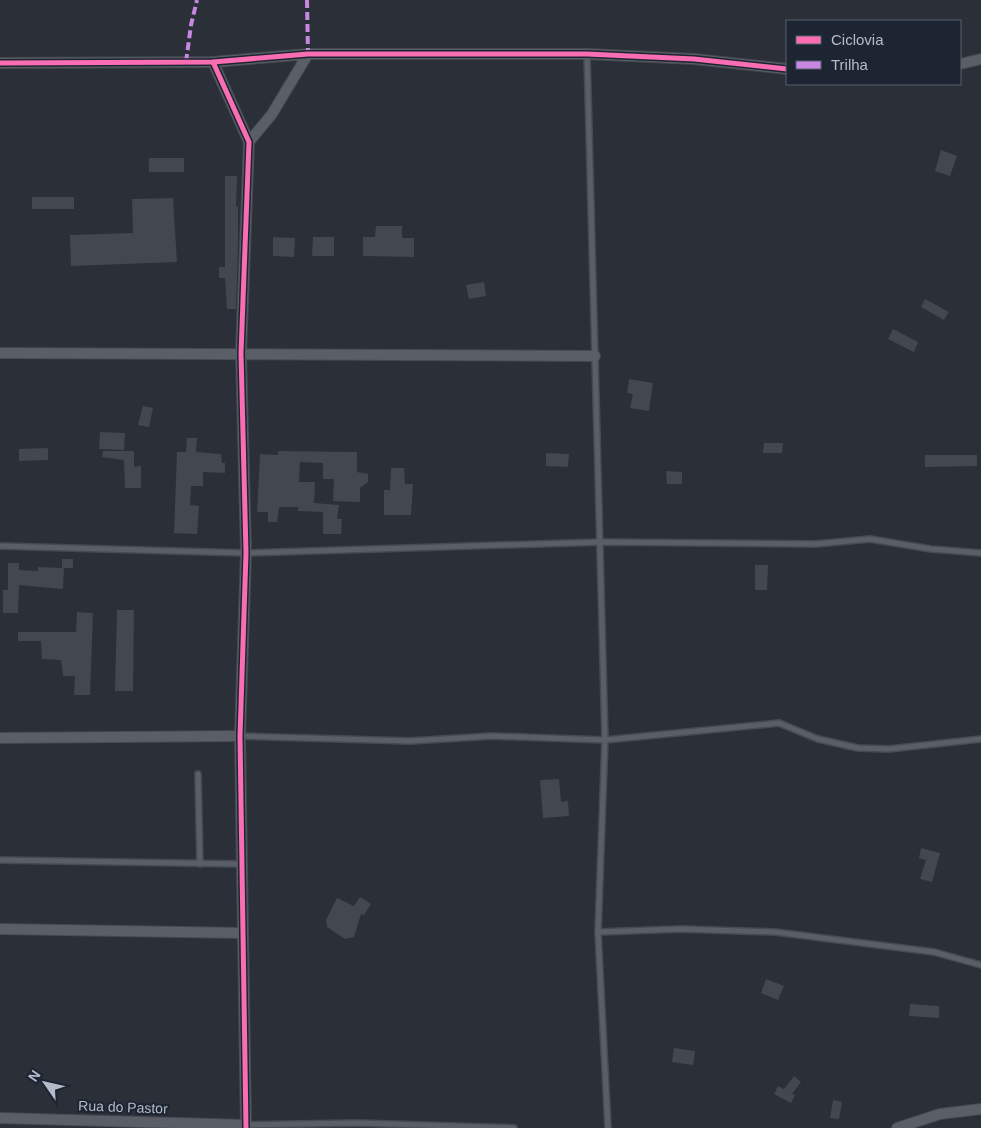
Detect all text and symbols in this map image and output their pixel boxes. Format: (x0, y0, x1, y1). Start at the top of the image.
legend (786, 20, 961, 85)
text: Ciclovia (831, 31, 884, 48)
text: Trilha (831, 56, 869, 73)
north arrow (20, 1058, 70, 1108)
text: N (25, 1067, 44, 1084)
street label: Rua do Pastor (78, 1097, 168, 1117)

